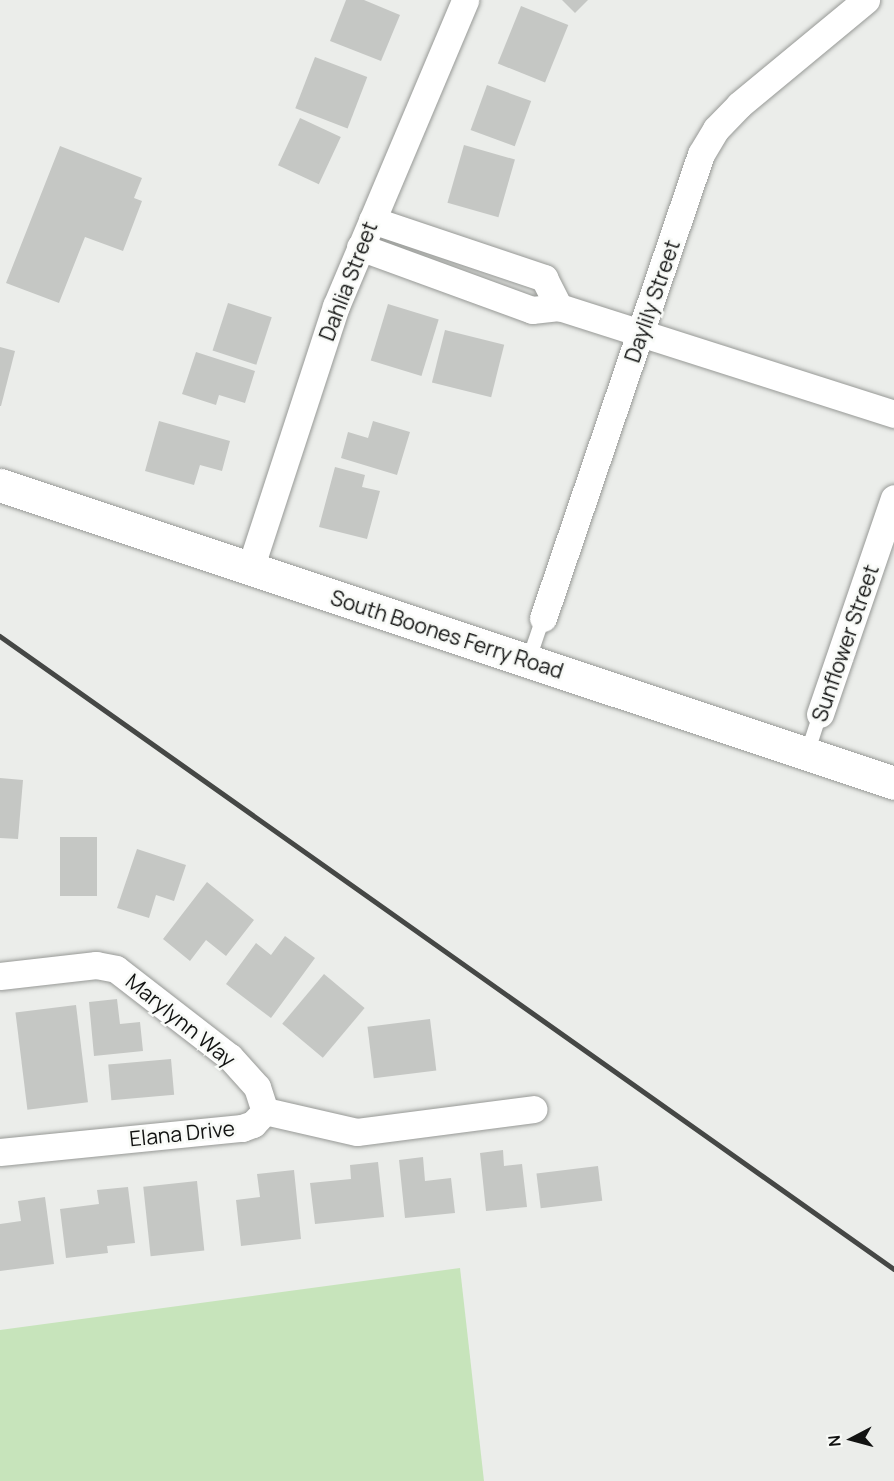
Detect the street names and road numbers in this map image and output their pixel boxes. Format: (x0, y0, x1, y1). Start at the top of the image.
street label: Dahlia Street (314, 218, 382, 344)
street label: Daylily Street (619, 236, 685, 366)
street label: Sunflower Street (806, 561, 884, 725)
street label: South Boones Ferry Road (327, 584, 567, 684)
street label: Marylynn Way (121, 968, 241, 1072)
street label: Elana Drive (128, 1115, 236, 1151)

